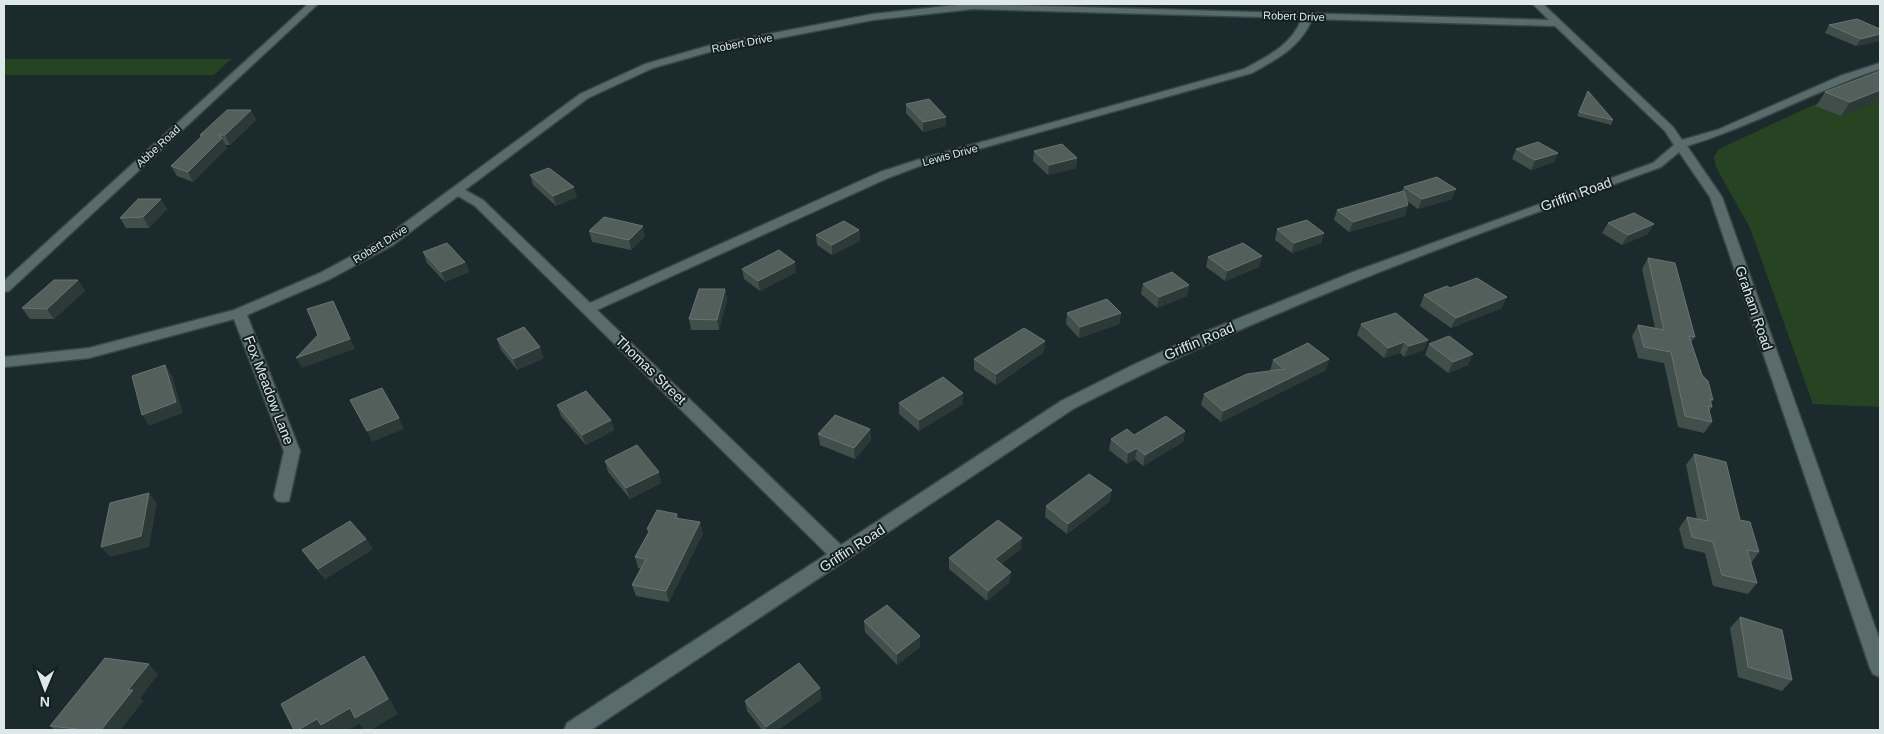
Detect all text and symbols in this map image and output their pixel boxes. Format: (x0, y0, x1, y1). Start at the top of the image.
street label: Robert Drive (1263, 9, 1325, 23)
street label: Robert Drive (711, 31, 773, 55)
street label: Abbe Road (134, 123, 182, 169)
street label: Lewis Drive (921, 142, 979, 168)
street label: Griffin Road (1538, 174, 1614, 214)
street label: Robert Drive (351, 223, 409, 265)
street label: Graham Road (1732, 264, 1776, 352)
street label: Griffin Road (1162, 319, 1236, 363)
street label: Thomas Street (612, 332, 690, 408)
street label: Fox Meadow Lane (241, 333, 297, 447)
street label: Griffin Road (816, 521, 888, 575)
north arrow (20, 664, 70, 714)
text: N (40, 694, 50, 710)

